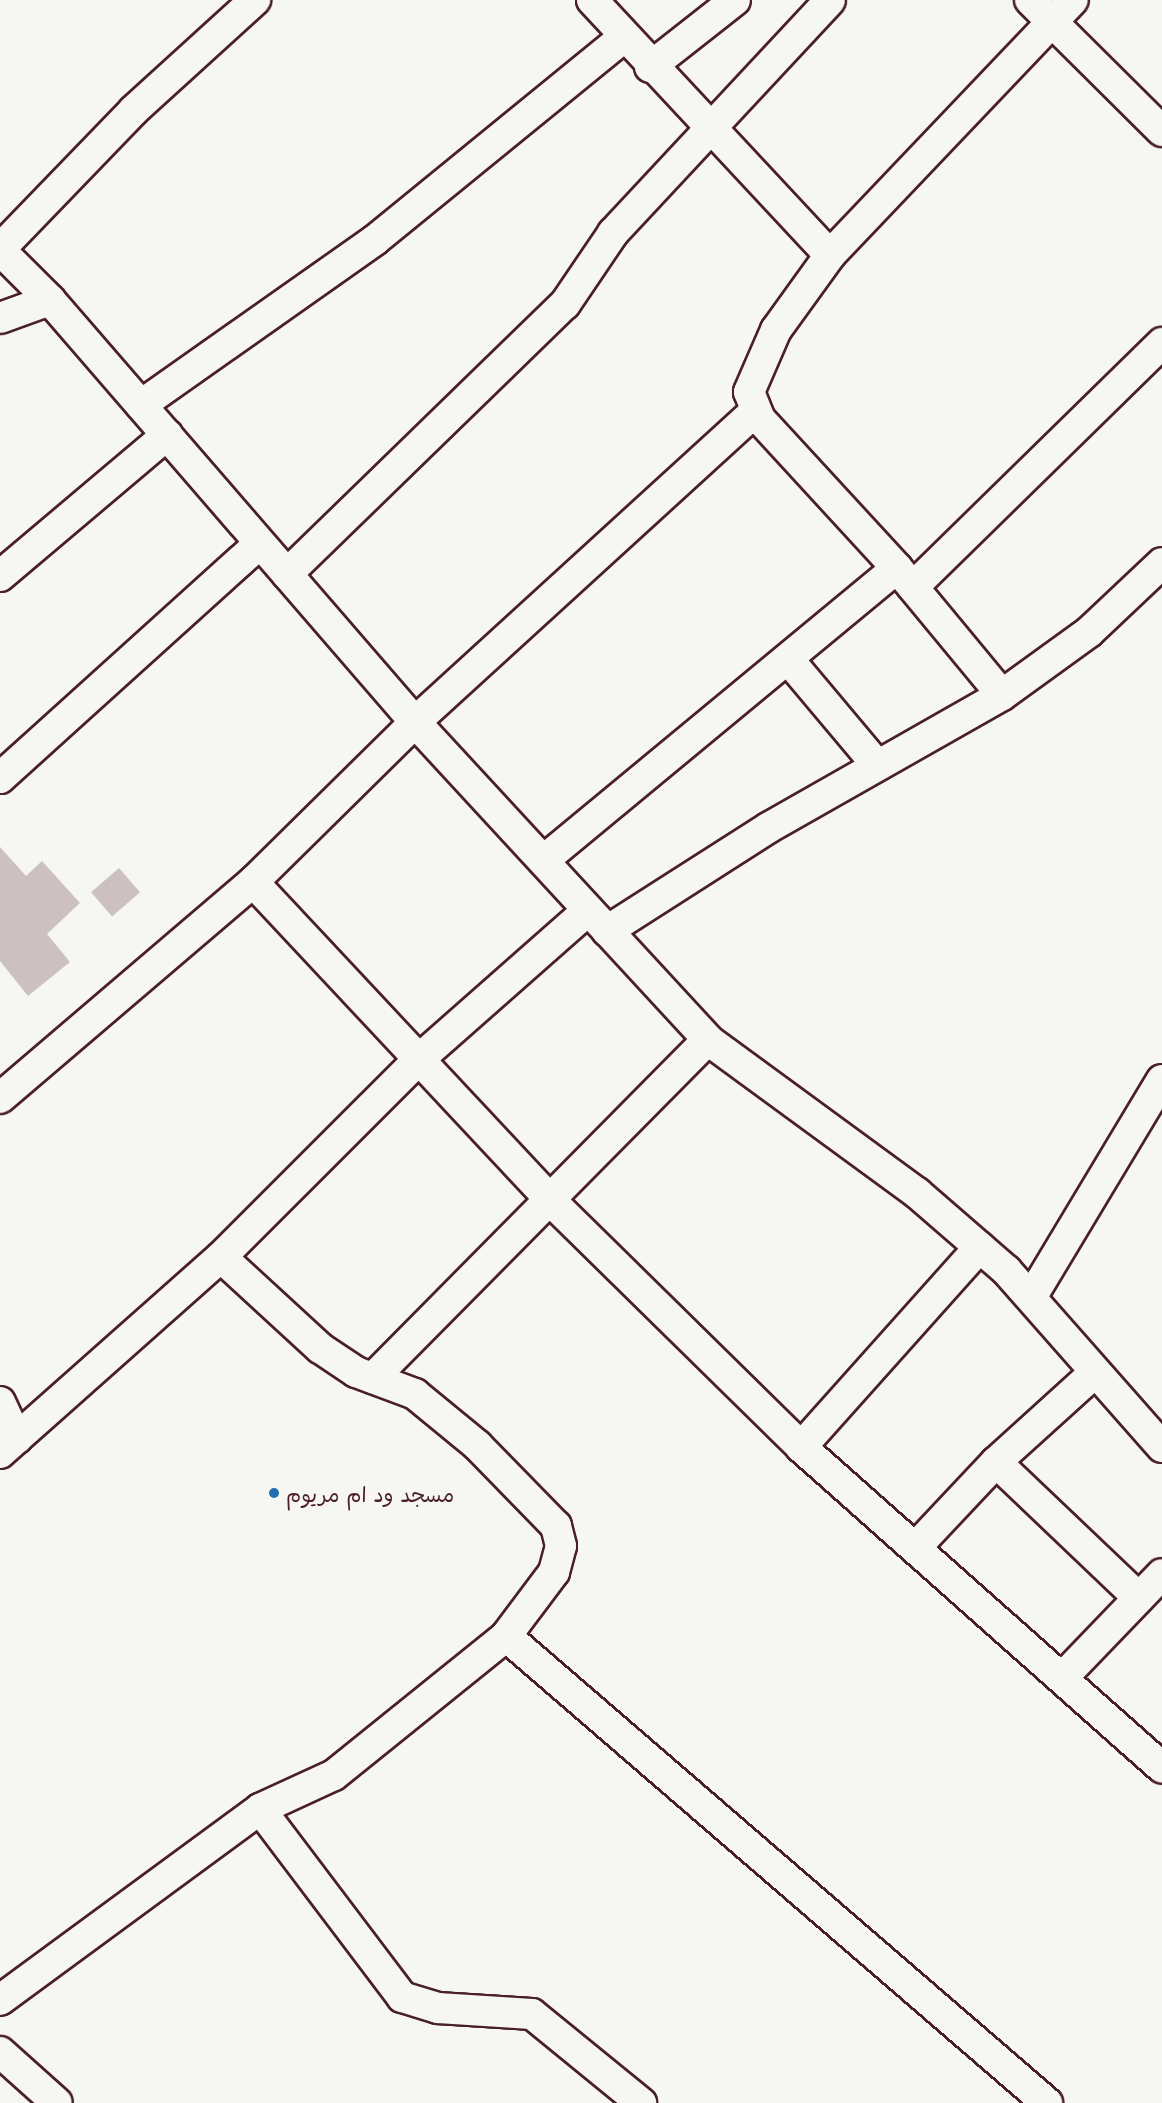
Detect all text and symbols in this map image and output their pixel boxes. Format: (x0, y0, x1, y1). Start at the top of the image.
place label: مسجد ود ام مريوم (286, 1480, 454, 1506)
marker: مسجد ود ام مريوم (267, 1486, 281, 1500)

